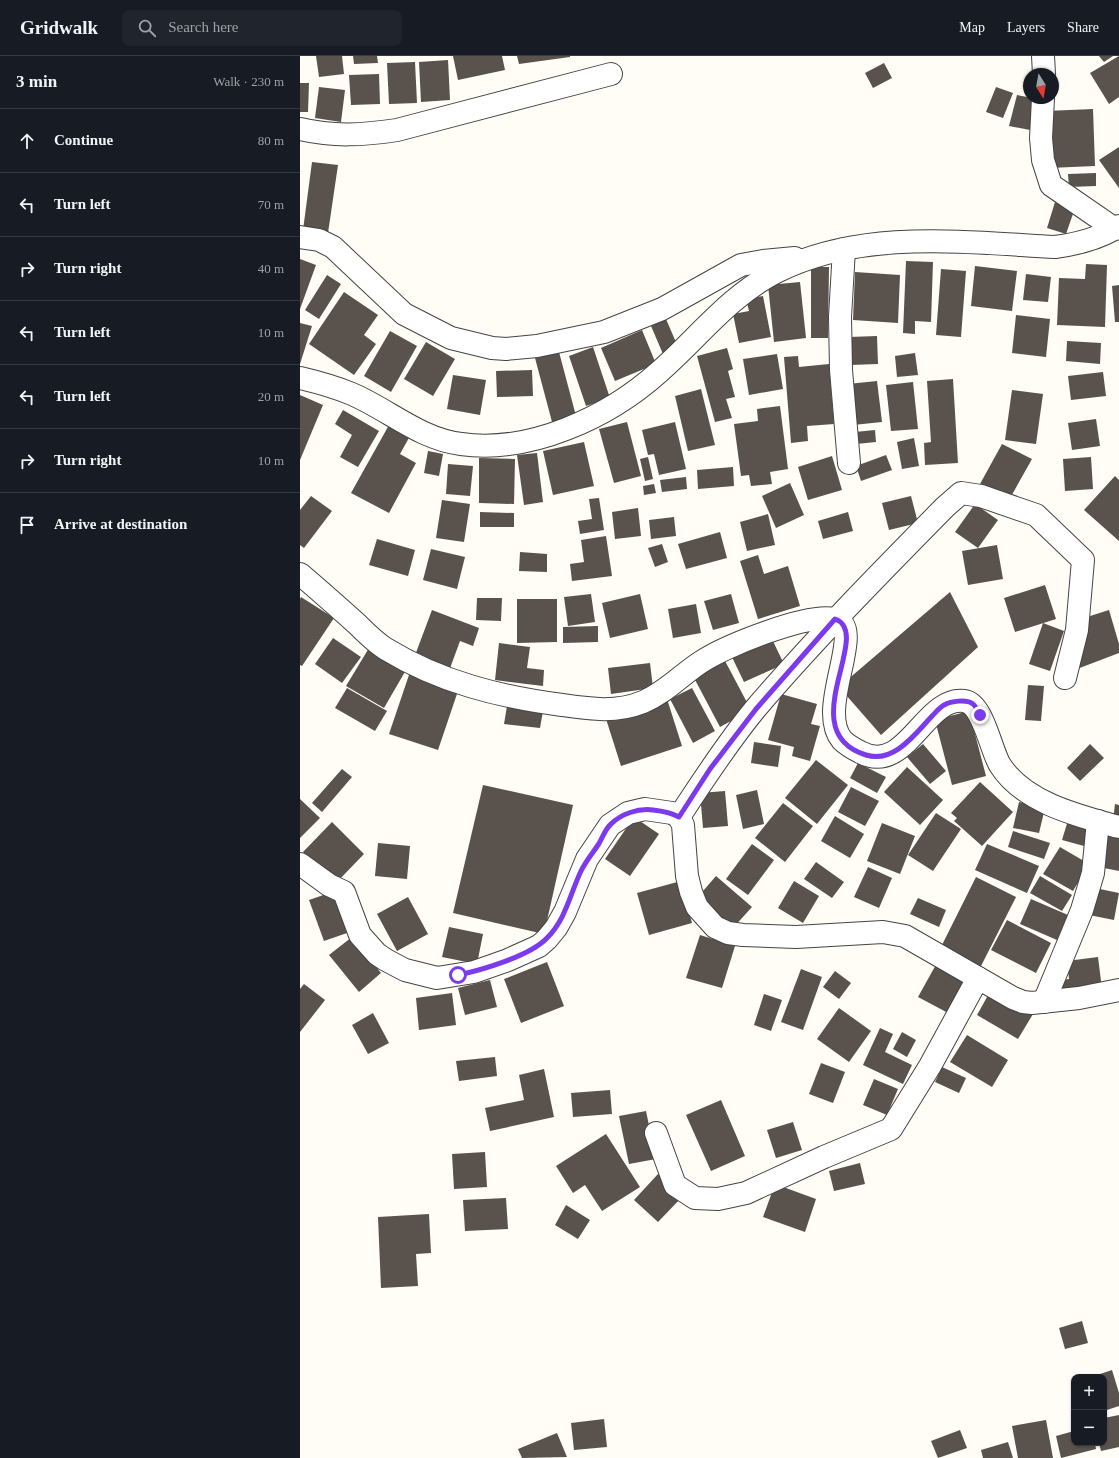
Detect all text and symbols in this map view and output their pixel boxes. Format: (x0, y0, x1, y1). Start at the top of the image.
search box (122, 10, 402, 46)
text: Gridwalk (20, 17, 98, 38)
icon: search (136, 17, 158, 39)
text: Search here (168, 19, 239, 35)
text: Map (959, 20, 985, 35)
text: Layers (1007, 20, 1045, 35)
text: Share (1067, 20, 1099, 35)
north arrow (1023, 68, 1059, 104)
text: 3 min (16, 72, 57, 91)
text: Walk · 230 m (213, 74, 284, 89)
icon: ahead (16, 130, 38, 152)
text: Continue (54, 132, 113, 148)
text: 80 m (258, 133, 284, 148)
icon: left (16, 194, 38, 216)
text: Turn left (54, 196, 111, 212)
text: 70 m (258, 197, 284, 212)
icon: right (16, 258, 38, 280)
text: Turn right (54, 260, 121, 276)
text: 40 m (258, 261, 284, 276)
icon: left (16, 322, 38, 344)
text: Turn left (54, 324, 111, 340)
text: 10 m (258, 325, 284, 340)
icon: left (16, 386, 38, 408)
text: Turn left (54, 388, 111, 404)
text: 20 m (258, 389, 284, 404)
icon: right (16, 450, 38, 472)
text: Turn right (54, 452, 121, 468)
text: 10 m (258, 453, 284, 468)
icon: arrive (16, 514, 38, 536)
text: Arrive at destination (54, 516, 187, 532)
route end (971, 706, 989, 724)
route start (449, 966, 467, 984)
map controls (1071, 1374, 1107, 1446)
button: + (1071, 1374, 1107, 1410)
button: − (1071, 1410, 1107, 1446)

